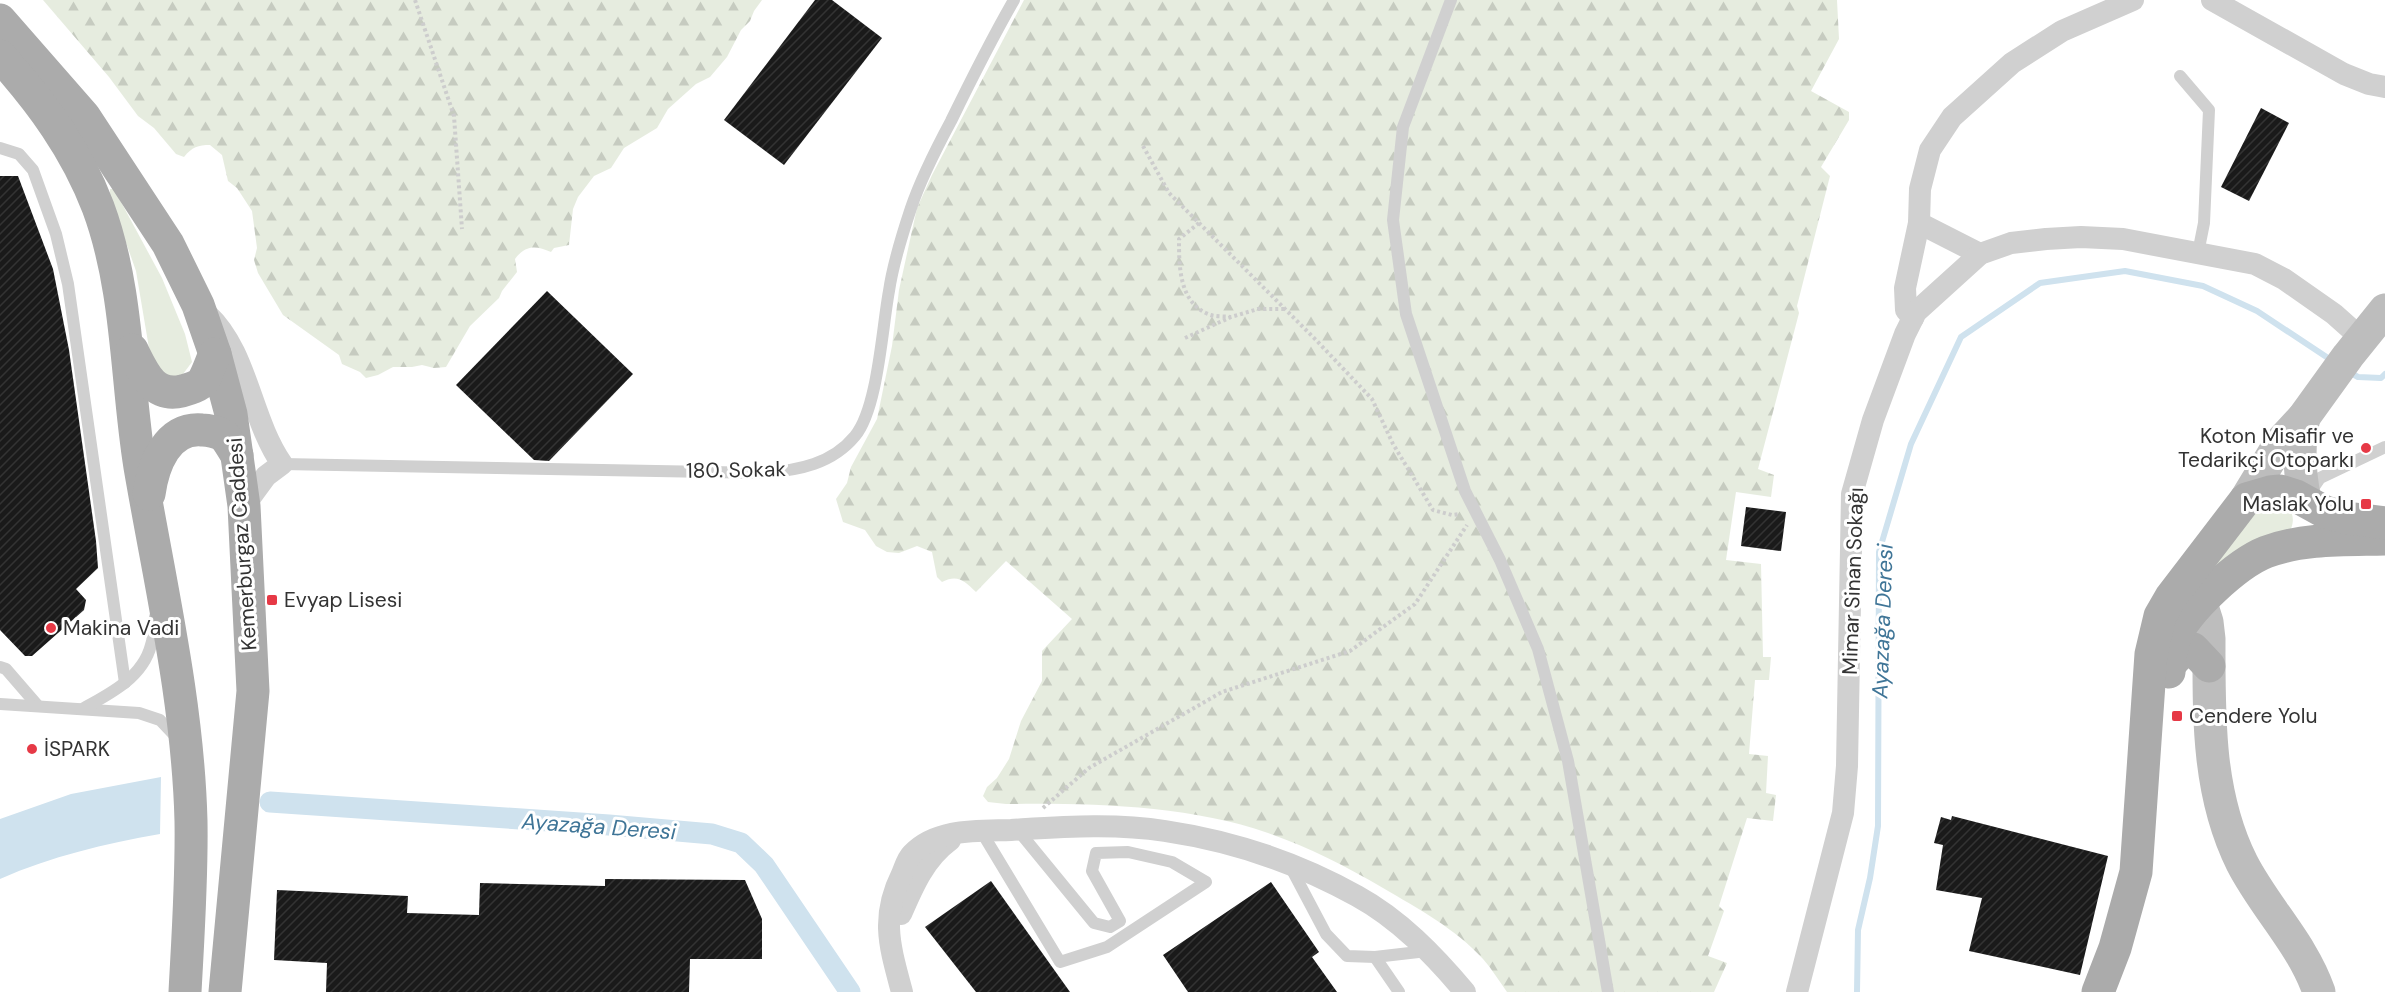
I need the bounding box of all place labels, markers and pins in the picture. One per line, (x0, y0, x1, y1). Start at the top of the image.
place label: Koton Misafir ve Tedarikçi Otoparkı (2178, 422, 2354, 474)
marker: Koton Misafir ve Tedarikçi Otoparkı (2359, 441, 2373, 455)
place label: Maslak Yolu (2243, 490, 2354, 518)
marker: Maslak Yolu (2359, 497, 2373, 511)
place label: Evyap Lisesi (284, 586, 402, 614)
marker: Evyap Lisesi (265, 593, 279, 607)
place label: Makina Vadi (63, 614, 179, 642)
marker: Makina Vadi (44, 621, 58, 635)
place label: Cendere Yolu (2189, 702, 2318, 730)
marker: Cendere Yolu (2170, 709, 2184, 723)
place label: İSPARK (44, 735, 110, 763)
marker: İSPARK (25, 742, 39, 756)

